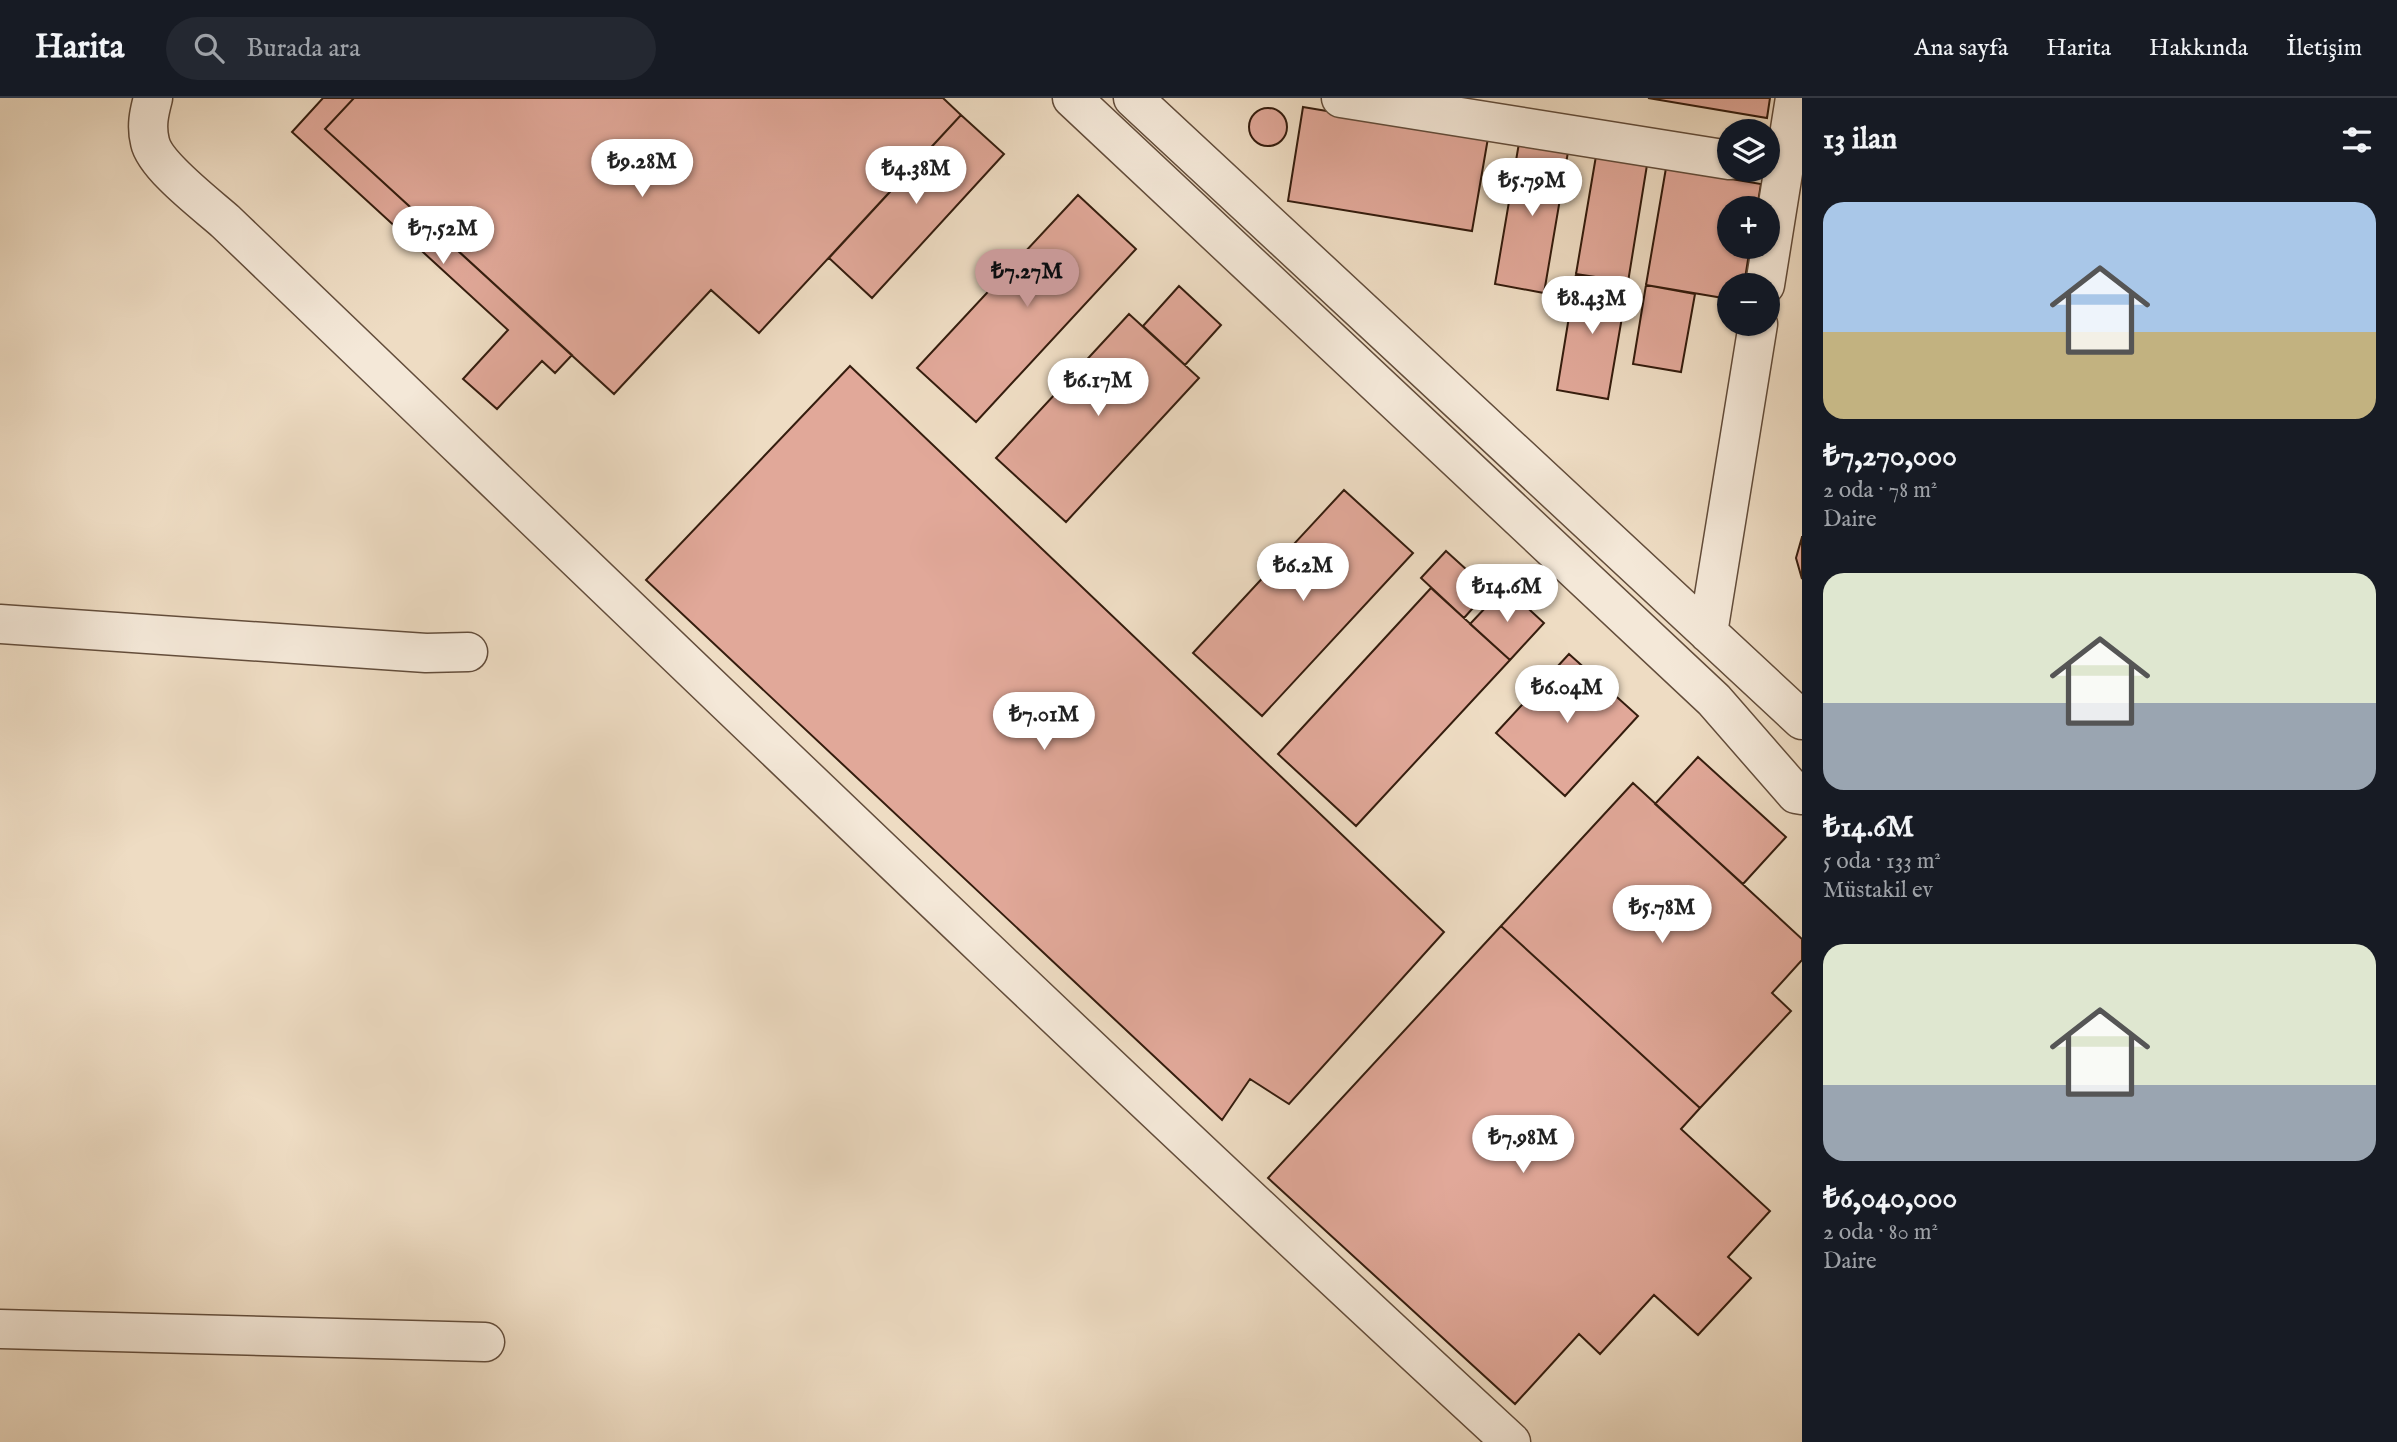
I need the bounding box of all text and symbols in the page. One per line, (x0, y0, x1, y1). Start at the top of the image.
search box (166, 17, 656, 80)
text: Harita (35, 27, 124, 69)
icon: search (190, 29, 228, 67)
text: Burada ara (246, 32, 360, 65)
text: Ana sayfa (1914, 33, 2008, 64)
text: Harita (2046, 33, 2111, 64)
text: Hakkında (2149, 33, 2248, 64)
text: İletişim (2286, 33, 2362, 64)
map controls (1717, 119, 1780, 336)
button: layers (1717, 119, 1780, 182)
text: 13 ilan (1823, 121, 1897, 159)
icon: filters (2338, 121, 2376, 159)
pin: ₺9.28M (585, 140, 699, 199)
pin: ₺4.38M (859, 146, 973, 206)
text: ₺9.28M (607, 147, 677, 176)
text: ₺4.38M (881, 154, 951, 183)
pin: ₺5.79M (1475, 158, 1589, 218)
text: ₺5.79M (1498, 166, 1566, 195)
button: + (1717, 196, 1780, 259)
pin: ₺7.52M (386, 206, 500, 266)
text: ₺7.52M (408, 214, 478, 243)
icon: home (2037, 247, 2163, 373)
pin: ₺7.27M (970, 250, 1084, 309)
text: ₺7.27M (991, 257, 1063, 286)
button: − (1717, 273, 1780, 336)
pin: ₺8.43M (1535, 276, 1649, 336)
text: ₺8.43M (1558, 284, 1626, 313)
pin: ₺6.17M (1041, 358, 1155, 418)
text: ₺6.17M (1064, 366, 1132, 395)
text: ₺7,270,000 (1823, 438, 1957, 476)
text: 2 oda · 78 m² (1823, 476, 1938, 505)
text: Daire (1823, 505, 1877, 534)
pin: ₺6.2M (1254, 544, 1352, 603)
text: ₺6.2M (1273, 551, 1333, 580)
pin: ₺14.6M (1450, 564, 1564, 624)
text: ₺14.6M (1472, 572, 1542, 601)
icon: home (2037, 618, 2163, 744)
pin: ₺6.04M (1510, 666, 1624, 725)
text: ₺6.04M (1531, 673, 1603, 702)
pin: ₺7.01M (987, 692, 1101, 752)
text: ₺7.01M (1009, 700, 1079, 729)
text: ₺14.6M (1823, 809, 1914, 847)
text: 5 oda · 133 m² (1823, 847, 1941, 876)
text: Müstakil ev (1823, 876, 1933, 905)
pin: ₺5.78M (1605, 886, 1719, 945)
text: ₺5.78M (1629, 893, 1695, 922)
icon: home (2037, 989, 2163, 1115)
pin: ₺7.98M (1466, 1116, 1580, 1175)
text: ₺7.98M (1488, 1123, 1558, 1152)
text: ₺6,040,000 (1823, 1180, 1957, 1218)
text: 2 oda · 80 m² (1823, 1218, 1938, 1247)
text: Daire (1823, 1247, 1877, 1276)

